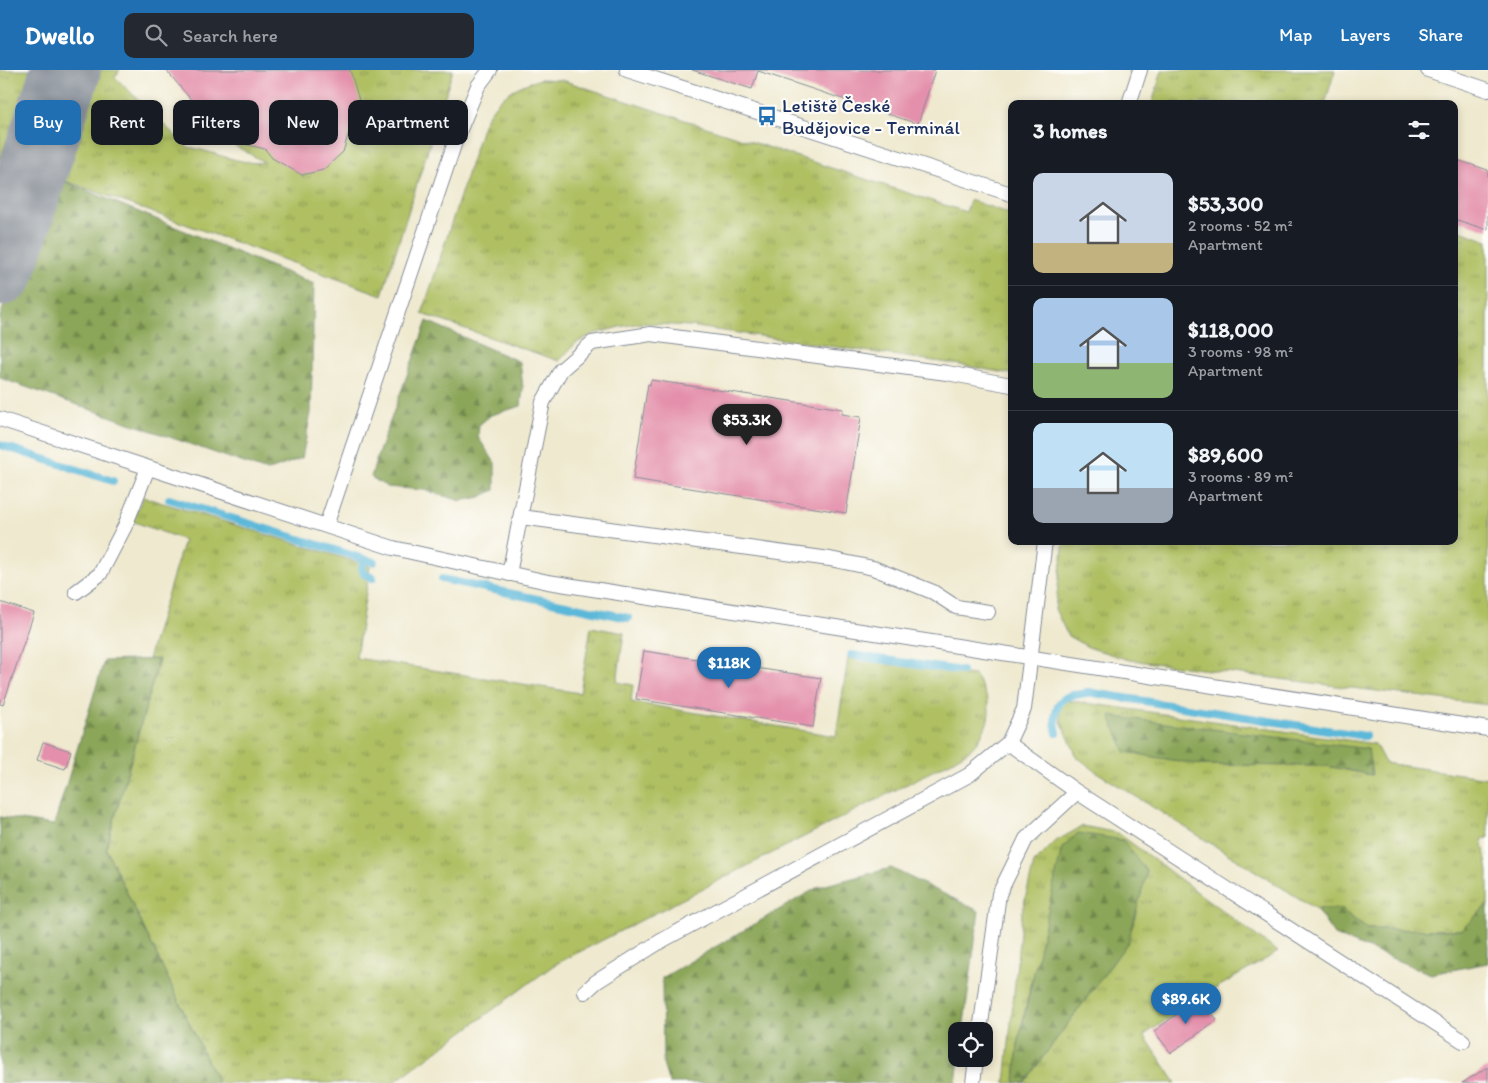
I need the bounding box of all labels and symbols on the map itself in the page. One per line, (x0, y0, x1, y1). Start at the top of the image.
place label: Letiště České Budějovice - Terminál (782, 94, 960, 139)
bus stop icon: Letiště České Budějovice - Terminál (756, 105, 778, 127)
pin: $53.3K (706, 404, 788, 446)
pin: $118K (694, 646, 764, 689)
pin: $89.6K (1145, 982, 1227, 1025)

